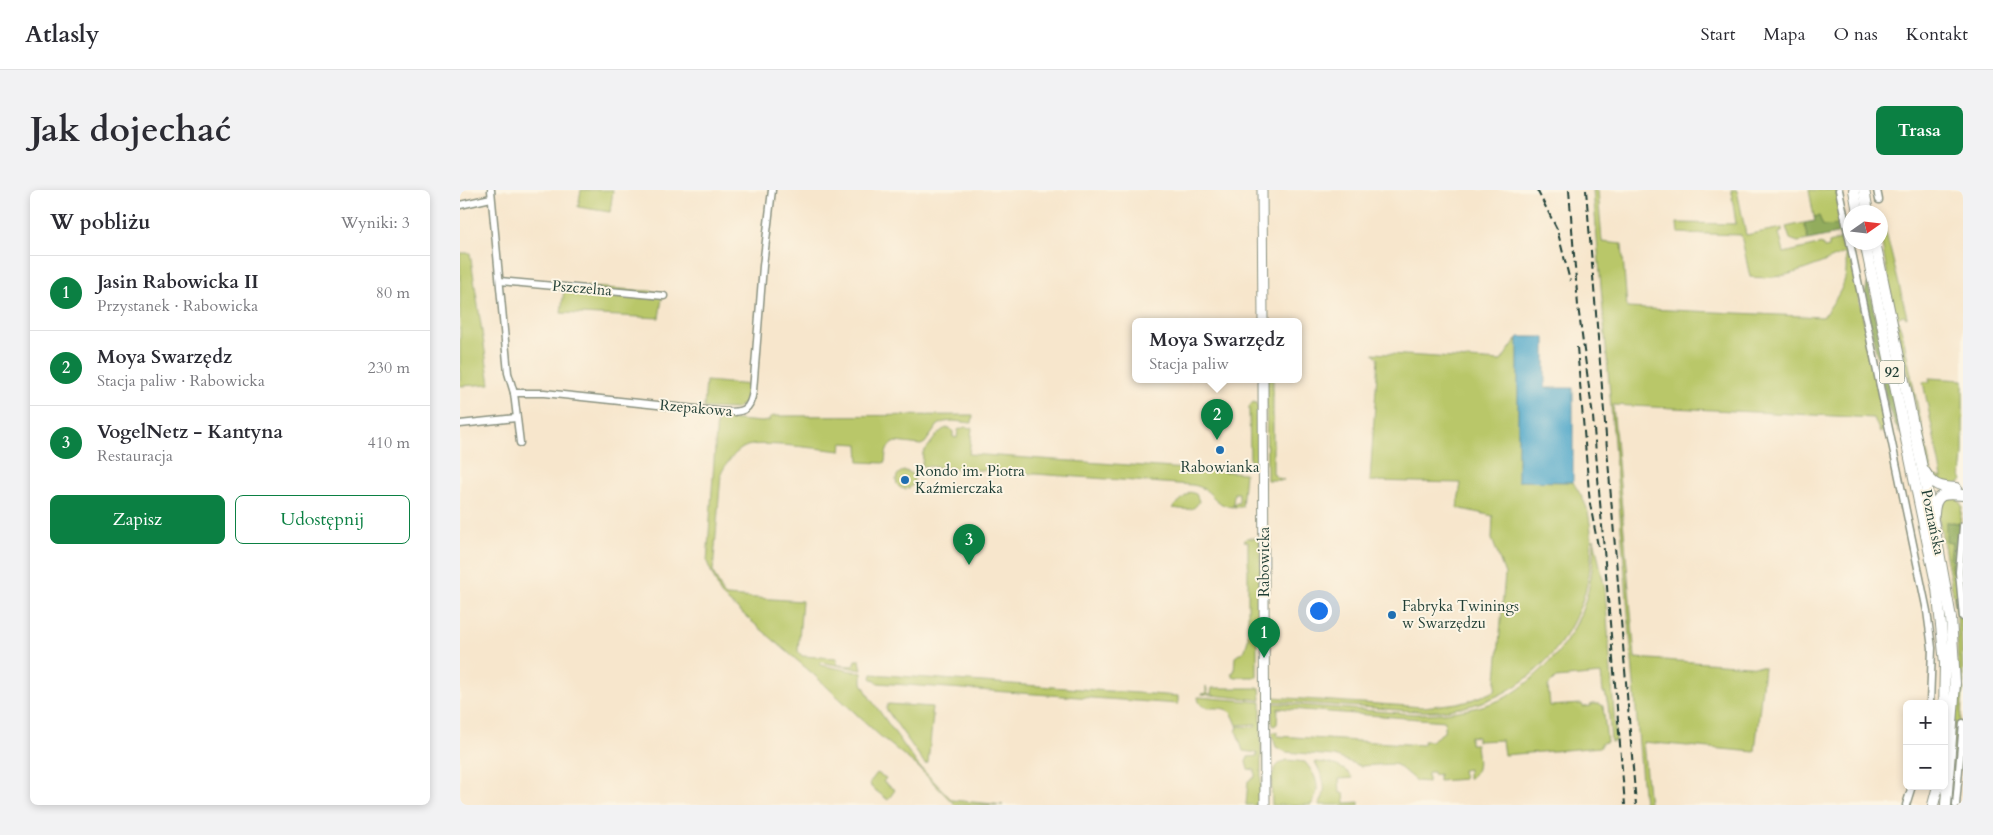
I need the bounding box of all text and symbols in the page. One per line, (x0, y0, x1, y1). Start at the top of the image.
text: Atlasly (25, 18, 99, 51)
text: Start (1701, 22, 1735, 47)
text: Mapa (1763, 22, 1805, 47)
text: O nas (1833, 22, 1878, 47)
text: Kontakt (1906, 22, 1968, 47)
text: Jak dojechać (30, 106, 231, 154)
button: Trasa (1876, 106, 1963, 155)
north arrow (1843, 205, 1888, 250)
text: W pobliżu (50, 208, 151, 237)
text: Wyniki: 3 (341, 212, 410, 234)
text: Jasin Rabowicka II (97, 269, 259, 295)
street label: Pszczelna (551, 275, 613, 301)
text: 1 (62, 282, 70, 304)
text: 80 m (376, 282, 410, 304)
text: Przystanek · Rabowicka (97, 295, 258, 317)
popup (1132, 318, 1302, 383)
text: Moya Swarzędz (1149, 327, 1285, 353)
text: Moya Swarzędz (97, 344, 232, 370)
text: Stacja paliw (1149, 353, 1229, 375)
text: 2 (62, 357, 70, 379)
text: 230 m (368, 357, 410, 379)
road number: 92 (1880, 360, 1904, 383)
text: Stacja paliw · Rabowicka (97, 370, 265, 392)
street label: Rzepakowa (659, 395, 734, 421)
pin: 2 (1201, 399, 1233, 440)
text: VogelNetz - Kantyna (97, 419, 283, 445)
text: 3 (62, 432, 70, 454)
text: 410 m (368, 432, 410, 454)
marker: Rabowianka (1214, 444, 1226, 456)
text: Restauracja (97, 445, 173, 467)
place label: Rabowianka (1181, 457, 1260, 477)
place label: Rondo im. Piotra Kaźmierczaka (915, 461, 1025, 498)
marker: Rondo im. Piotra Kaźmierczaka (899, 474, 911, 486)
street label: Poznańska (1916, 487, 1950, 557)
button: Zapisz (50, 495, 225, 544)
button: Udostępnij (235, 495, 410, 544)
pin: 3 (953, 524, 985, 565)
street label: Rabowicka (1254, 526, 1274, 597)
place label: Fabryka Twinings w Swarzędzu (1402, 596, 1519, 633)
your location (1306, 598, 1332, 624)
marker: Fabryka Twinings w Swarzędzu (1386, 609, 1398, 621)
pin: 1 (1248, 617, 1280, 658)
map controls (1903, 700, 1948, 790)
button: + (1903, 700, 1948, 745)
button: − (1903, 745, 1948, 790)

